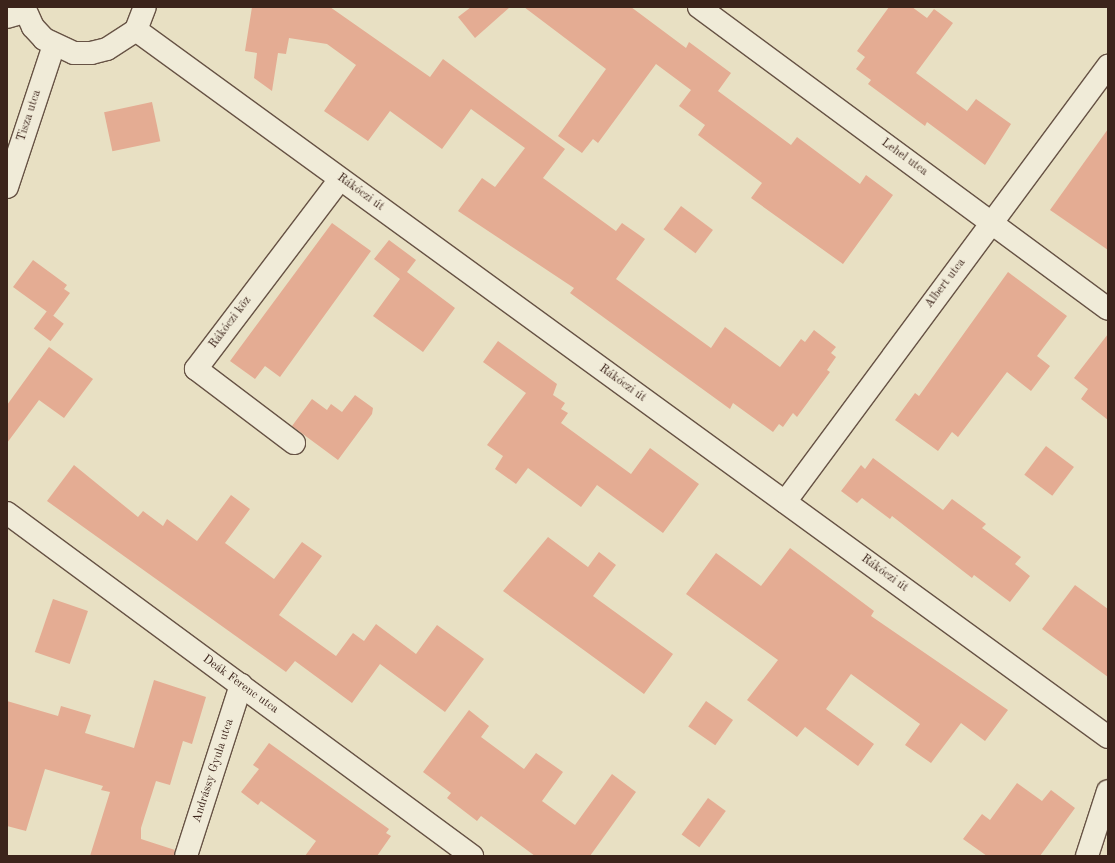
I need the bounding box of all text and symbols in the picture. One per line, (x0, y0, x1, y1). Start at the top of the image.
street label: Tisza utca (15, 88, 45, 144)
street label: Lehel utca (878, 136, 930, 180)
street label: Rákóczi út (334, 171, 386, 215)
street label: Albert utca (923, 256, 969, 312)
street label: Rákóczi köz (207, 294, 255, 352)
street label: Rákóczi út (596, 362, 648, 406)
street label: Rákóczi út (858, 552, 910, 596)
street label: Deák Ferenc utca (199, 653, 281, 717)
street label: Andrássy Gyula utca (190, 717, 238, 825)

